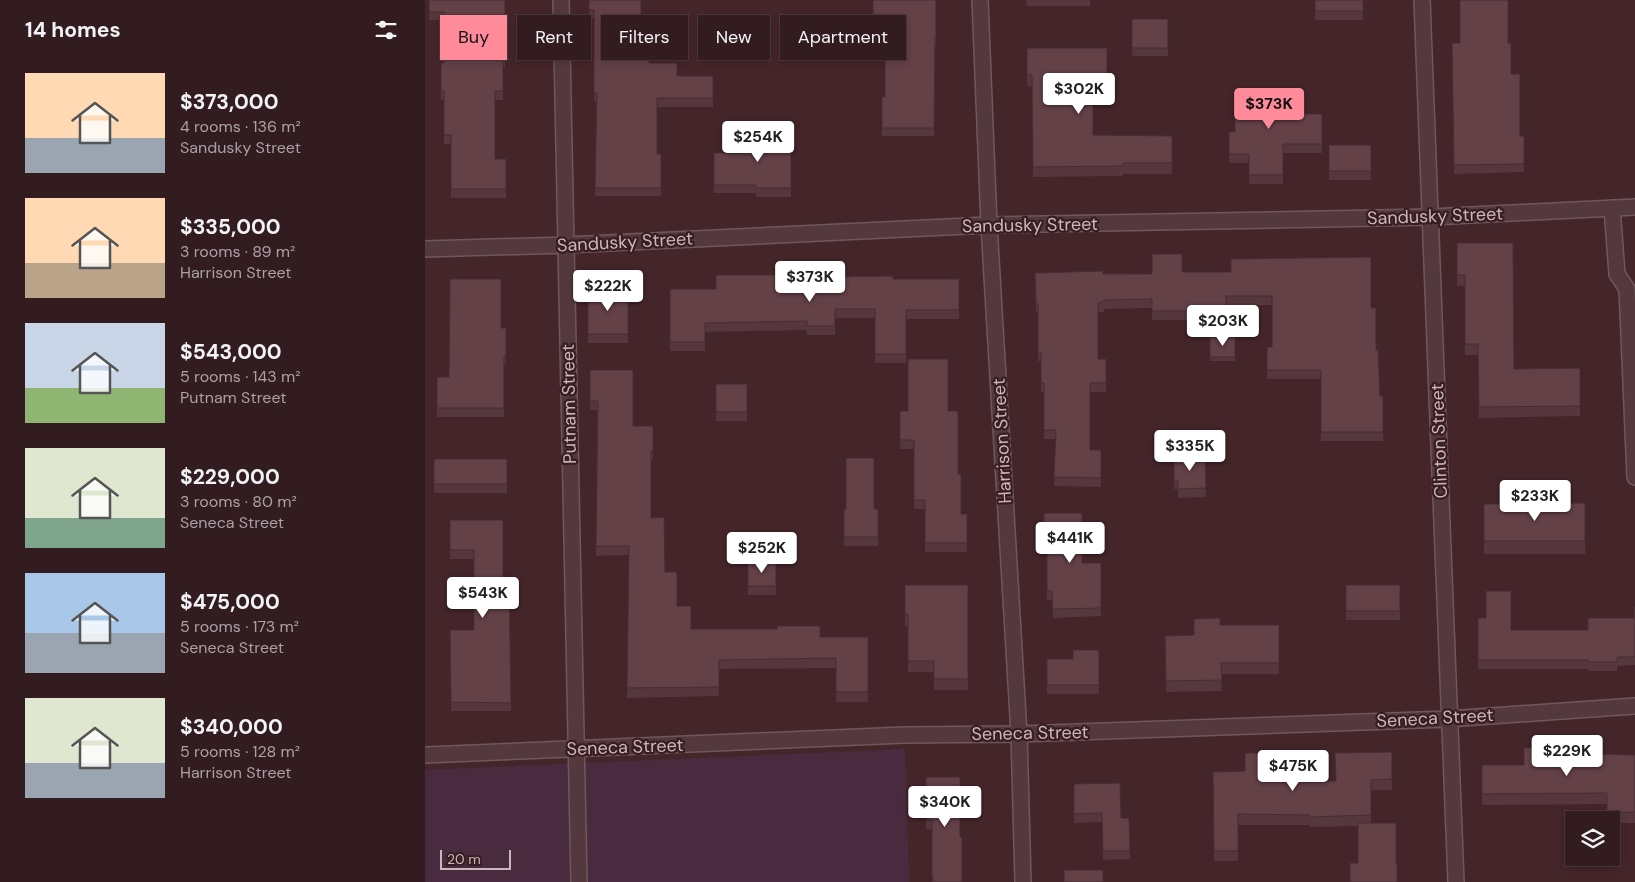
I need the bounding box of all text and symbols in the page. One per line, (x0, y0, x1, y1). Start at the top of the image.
chip: Buy (440, 15, 507, 60)
chip: Rent (517, 15, 591, 60)
chip: Filters (601, 15, 688, 60)
chip: New (698, 15, 770, 60)
chip: Apartment (780, 15, 906, 60)
text: 14 homes (25, 16, 121, 44)
icon: filters (372, 16, 400, 44)
pin: $302K (1044, 72, 1114, 115)
text: $302K (1054, 78, 1104, 99)
text: $373,000 (180, 88, 278, 116)
pin: $373K (1234, 88, 1304, 130)
icon: home (65, 93, 125, 153)
text: $373K (1245, 93, 1293, 114)
text: 4 rooms · 136 m² (180, 116, 301, 137)
pin: $254K (723, 120, 793, 163)
text: $254K (733, 126, 783, 147)
text: Sandusky Street (180, 137, 301, 158)
street label: Sandusky Street (1367, 202, 1503, 230)
street label: Sandusky Street (962, 212, 1098, 238)
text: $335,000 (180, 213, 281, 241)
icon: home (65, 218, 125, 278)
street label: Sandusky Street (556, 226, 694, 258)
text: 3 rooms · 89 m² (180, 241, 295, 262)
pin: $373K (775, 260, 845, 303)
text: Harrison Street (180, 262, 292, 283)
text: $373K (786, 266, 834, 287)
pin: $222K (573, 270, 643, 312)
text: $222K (584, 275, 632, 296)
pin: $203K (1188, 304, 1258, 347)
text: $203K (1198, 310, 1248, 331)
text: $543,000 (180, 338, 282, 366)
icon: home (65, 343, 125, 403)
street label: Putnam Street (556, 344, 582, 464)
text: 5 rooms · 143 m² (180, 366, 301, 387)
street label: Harrison Street (987, 378, 1017, 504)
street label: Clinton Street (1425, 383, 1453, 499)
text: Putnam Street (180, 387, 286, 408)
pin: $335K (1155, 430, 1225, 472)
text: $335K (1165, 435, 1215, 456)
text: $229,000 (180, 463, 280, 491)
icon: home (65, 468, 125, 528)
pin: $233K (1500, 480, 1570, 522)
text: $233K (1511, 485, 1559, 506)
text: 3 rooms · 80 m² (180, 491, 297, 512)
text: Seneca Street (180, 512, 284, 533)
pin: $441K (1035, 522, 1105, 564)
text: $441K (1047, 527, 1093, 548)
pin: $252K (727, 532, 797, 574)
text: $252K (738, 537, 786, 558)
pin: $543K (448, 576, 518, 619)
text: $543K (458, 582, 508, 603)
text: $475,000 (180, 588, 280, 616)
icon: home (65, 593, 125, 653)
text: 5 rooms · 173 m² (180, 616, 299, 637)
text: Seneca Street (180, 637, 284, 658)
street label: Seneca Street (1376, 703, 1494, 733)
text: $340,000 (180, 713, 283, 741)
icon: home (65, 718, 125, 778)
street label: Seneca Street (971, 720, 1089, 746)
street label: Seneca Street (566, 733, 684, 761)
pin: $229K (1532, 734, 1602, 777)
text: $229K (1543, 740, 1591, 761)
text: 5 rooms · 128 m² (180, 741, 300, 762)
pin: $475K (1258, 750, 1328, 792)
text: $475K (1269, 755, 1317, 776)
text: Harrison Street (180, 762, 292, 783)
pin: $340K (910, 786, 980, 828)
text: $340K (919, 791, 971, 812)
map controls (1565, 811, 1620, 866)
button: layers (1565, 811, 1620, 866)
scale bar (440, 847, 511, 870)
text: 20 m (447, 850, 481, 868)

